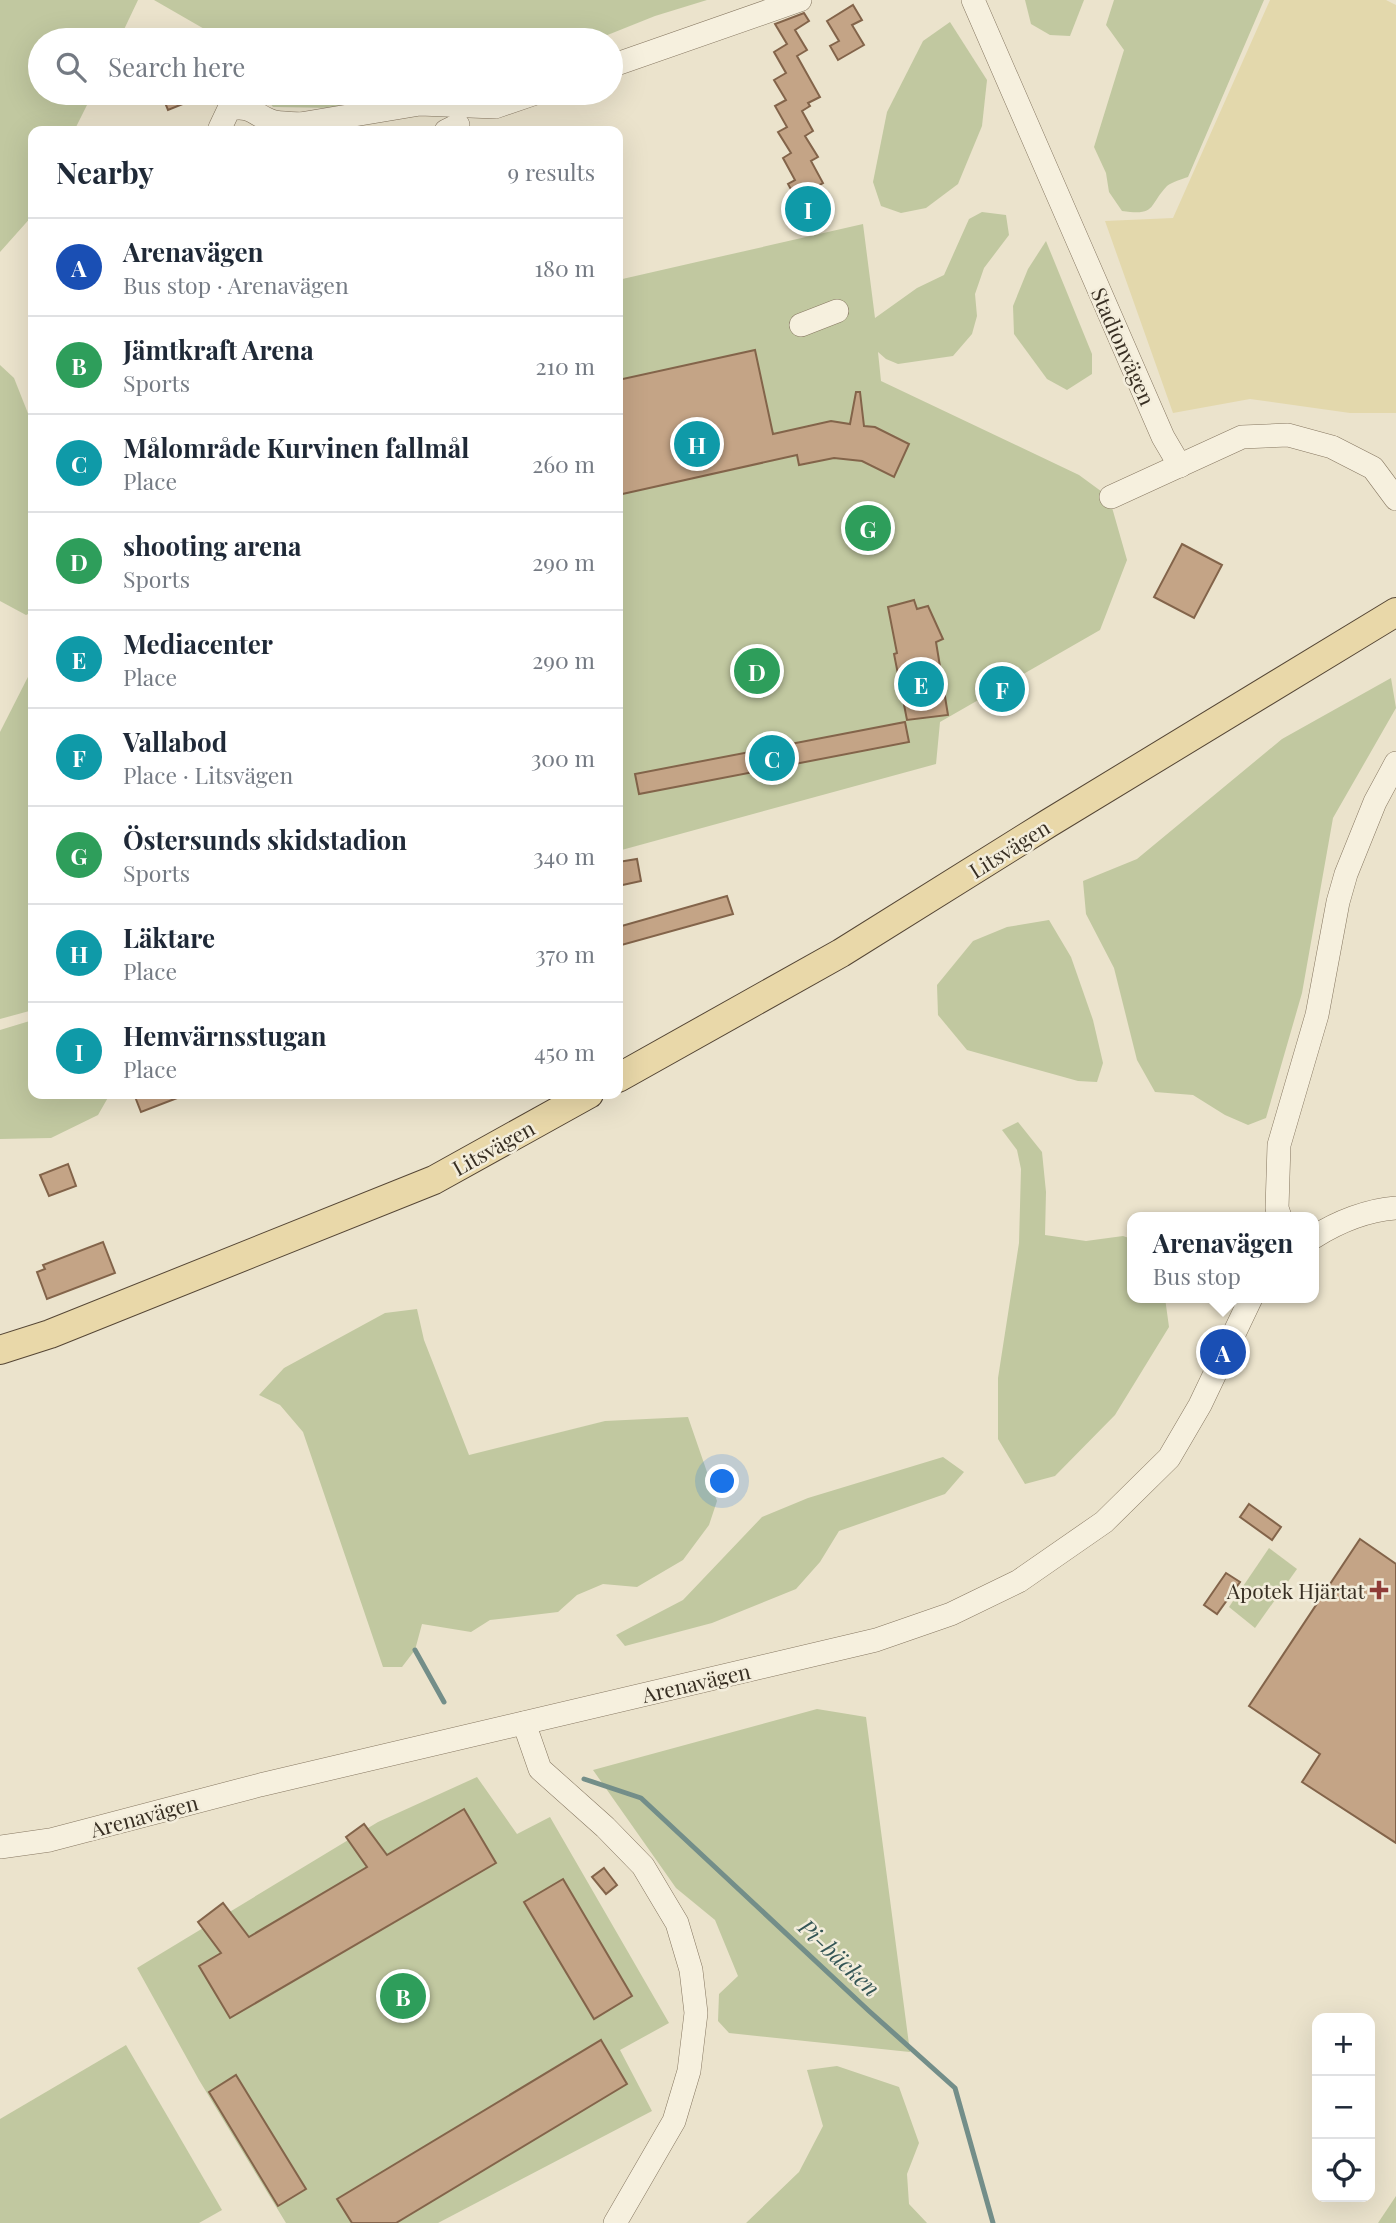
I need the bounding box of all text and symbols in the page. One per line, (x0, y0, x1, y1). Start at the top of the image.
search box (28, 28, 623, 105)
icon: search (52, 48, 90, 86)
text: Search here (108, 49, 245, 84)
text: Nearby (56, 152, 154, 192)
text: 9 results (508, 156, 595, 187)
pin: I (785, 183, 831, 235)
text: Arenavägen (123, 234, 264, 269)
text: A (71, 252, 87, 283)
text: 180 m (535, 252, 595, 283)
text: Bus stop · Arenavägen (123, 269, 349, 300)
street label: Stadionvägen (1086, 283, 1163, 410)
text: Jämtkraft Arena (123, 332, 314, 367)
text: B (71, 350, 87, 381)
text: 210 m (536, 350, 595, 381)
text: Sports (123, 367, 190, 398)
pin: H (674, 418, 720, 470)
text: Målområde Kurvinen fallmål (123, 430, 469, 465)
text: C (71, 448, 87, 479)
text: 260 m (532, 448, 595, 479)
text: Place (123, 465, 177, 496)
pin: G (845, 502, 891, 554)
text: shooting arena (123, 528, 301, 563)
text: D (70, 546, 88, 577)
text: 290 m (532, 546, 595, 577)
text: Sports (123, 563, 190, 594)
text: Mediacenter (123, 626, 273, 661)
text: E (72, 644, 86, 675)
text: 290 m (532, 644, 595, 675)
pin: D (734, 645, 780, 697)
pin: E (898, 658, 944, 710)
text: Place (123, 661, 177, 692)
pin: F (979, 663, 1025, 715)
text: Vallabod (123, 724, 227, 759)
pin: C (749, 732, 795, 784)
text: F (72, 742, 86, 773)
text: 300 m (531, 742, 595, 773)
text: Place · Litsvägen (123, 759, 293, 790)
street label: Litsvägen (963, 812, 1055, 884)
text: Östersunds skidstadion (123, 822, 407, 857)
text: G (71, 840, 87, 871)
text: 340 m (533, 840, 595, 871)
text: Sports (123, 857, 190, 888)
text: Läktare (123, 920, 215, 955)
text: H (70, 938, 88, 969)
text: 370 m (535, 938, 595, 969)
text: Place (123, 955, 177, 986)
text: Hemvärnsstugan (123, 1018, 326, 1053)
text: I (75, 1036, 83, 1067)
text: 450 m (534, 1036, 595, 1067)
text: Place (123, 1053, 177, 1084)
street label: Litsvägen (447, 1113, 540, 1181)
popup (1127, 1212, 1319, 1303)
text: Arenavägen (1153, 1225, 1293, 1260)
text: Bus stop (1153, 1260, 1241, 1291)
pin: A (1200, 1326, 1246, 1378)
your location (705, 1464, 739, 1498)
place label: Apotek Hjärtat (1226, 1576, 1366, 1604)
marker: Apotek Hjärtat (1371, 1582, 1387, 1598)
street label: Arenavägen (638, 1656, 753, 1708)
street label: Arenavägen (86, 1787, 201, 1843)
water label: Pi-bäcken (792, 1911, 887, 2003)
pin: B (380, 1970, 426, 2022)
map controls (1312, 2013, 1375, 2202)
button: + (1312, 2013, 1375, 2076)
button: − (1312, 2076, 1375, 2139)
button: locate (1312, 2139, 1375, 2202)

